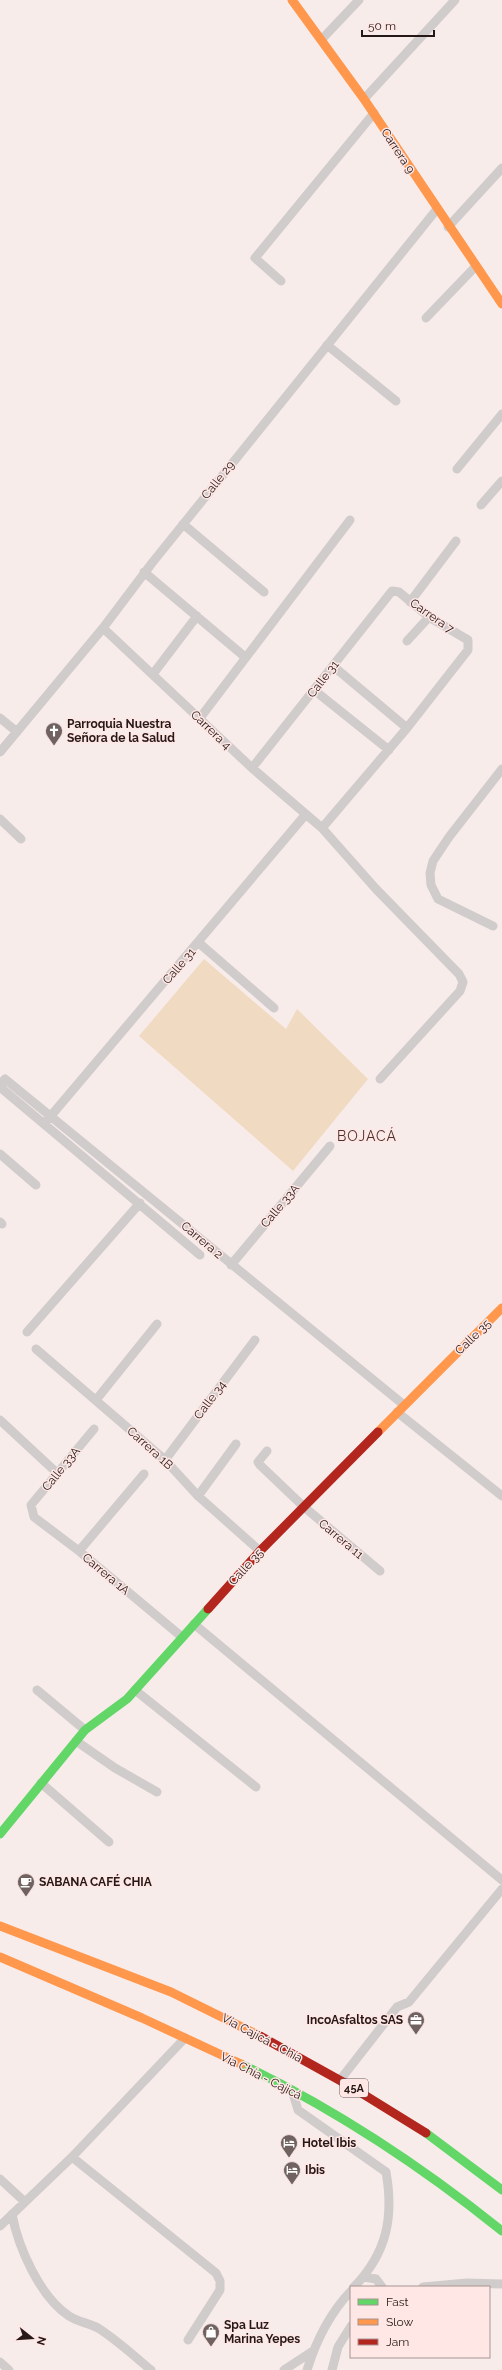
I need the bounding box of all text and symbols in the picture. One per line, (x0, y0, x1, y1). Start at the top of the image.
scale bar (362, 12, 434, 38)
text: 50 m (368, 19, 396, 33)
street label: Carrera 9 (378, 126, 418, 176)
street label: Calle 29 (198, 458, 238, 502)
street label: Carrera 7 (407, 596, 457, 636)
street label: Calle 31 (304, 658, 342, 700)
street label: Carrera 4 (188, 707, 234, 753)
place label: Parroquia Nuestra Señora de la Salud (67, 717, 175, 745)
church icon: Parroquia Nuestra Señora de la Salud (44, 721, 64, 746)
street label: Calle 31 (160, 945, 198, 987)
district label: BOJACÁ (337, 1127, 397, 1144)
street label: Calle 33A (258, 1181, 302, 1231)
street label: Carrera 2 (178, 1219, 226, 1261)
street label: Calle 35 (452, 1316, 494, 1357)
street label: Calle 34 (191, 1378, 229, 1422)
street label: Carrera 1B (124, 1424, 176, 1472)
street label: Calle 33A (39, 1444, 83, 1494)
street label: Carrera 11 (316, 1516, 366, 1562)
street label: Calle 35 (226, 1546, 267, 1588)
street label: Carrera 1A (80, 1550, 132, 1598)
cafe icon: SABANA CAFÉ CHIA (16, 1872, 36, 1897)
place label: SABANA CAFÉ CHIA (39, 1874, 153, 1889)
office icon: IncoAsfaltos SAS (406, 2010, 426, 2035)
street label: Vía Cajicá - Chía (219, 2011, 305, 2065)
place label: IncoAsfaltos SAS (307, 2013, 403, 2027)
street label: Vía Chía - Cajicá (218, 2050, 304, 2102)
road number: 45A (340, 2079, 368, 2097)
hotel icon: Hotel Ibis (279, 2133, 299, 2158)
place label: Hotel Ibis (302, 2136, 356, 2150)
hotel icon: Ibis (282, 2160, 302, 2185)
place label: Ibis (305, 2163, 325, 2177)
legend (350, 2286, 490, 2358)
text: Fast (386, 2295, 409, 2309)
text: Slow (386, 2315, 413, 2329)
north arrow (12, 2318, 52, 2358)
place label: Spa Luz Marina Yepes (224, 2318, 300, 2346)
shop icon: Spa Luz Marina Yepes (201, 2322, 221, 2347)
text: N (34, 2335, 49, 2347)
text: Jam (386, 2335, 409, 2349)

